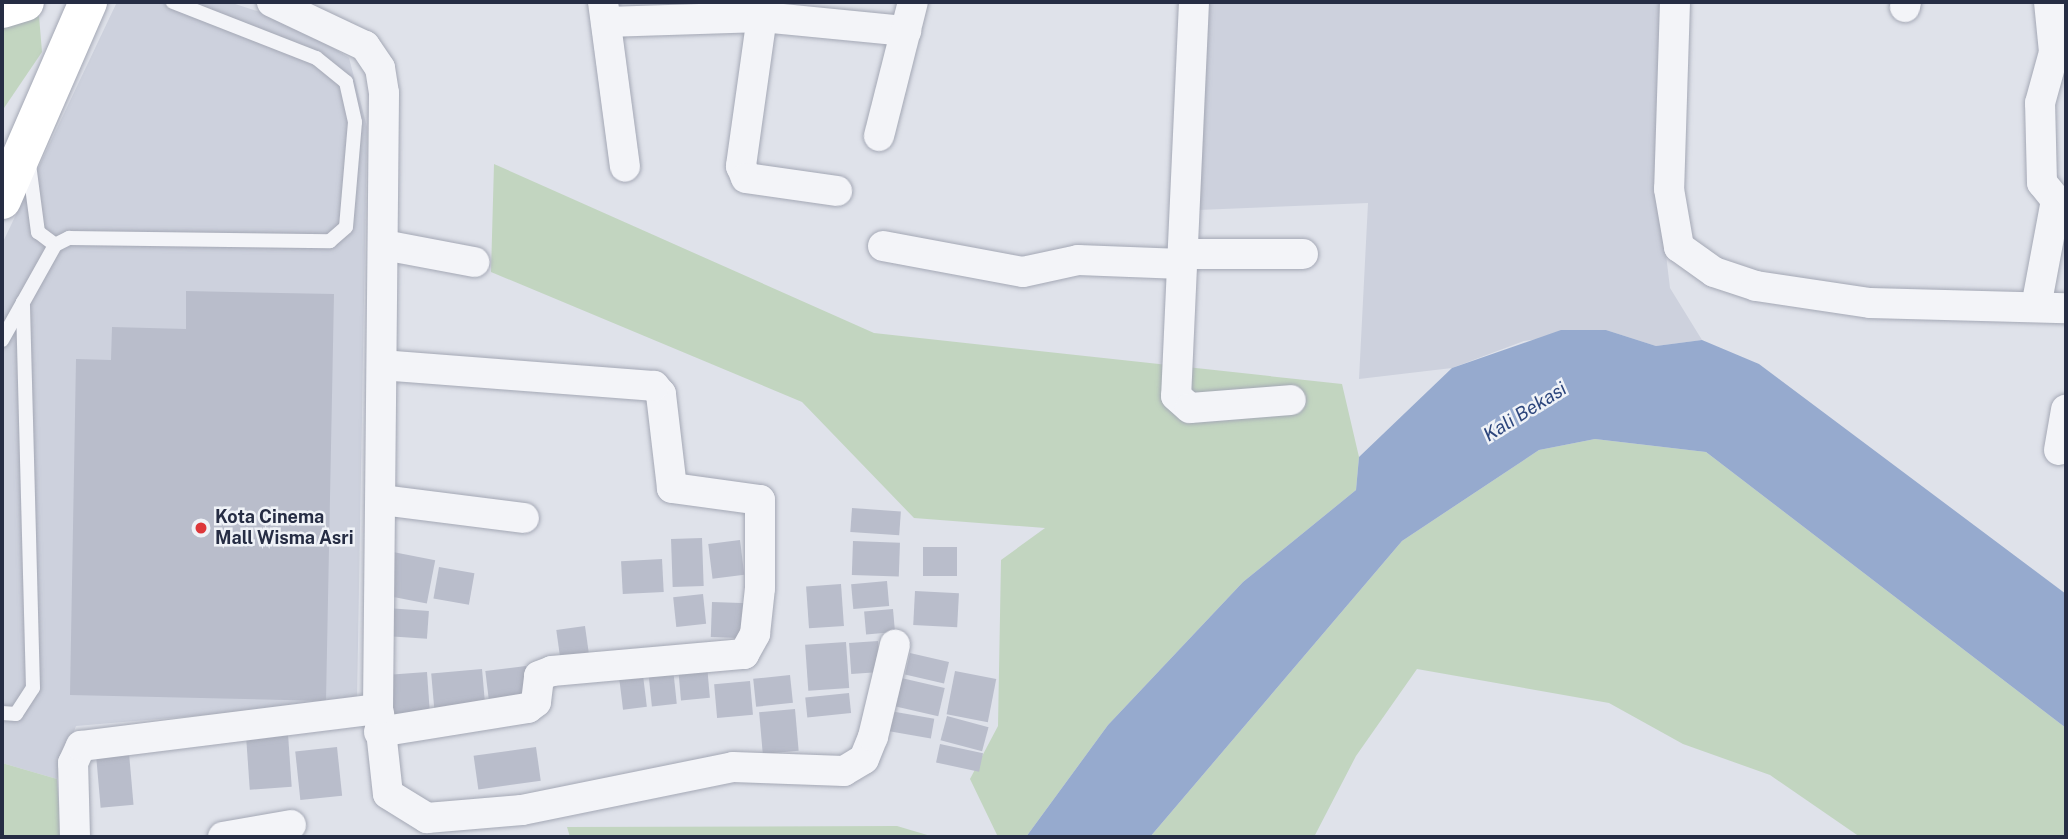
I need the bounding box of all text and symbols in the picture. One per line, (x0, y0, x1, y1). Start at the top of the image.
water label: Kali Bekasi (1479, 377, 1571, 447)
place label: Kota Cinema Mall Wisma Asri (215, 507, 354, 550)
marker: Kota Cinema Mall Wisma Asri (193, 520, 209, 536)

